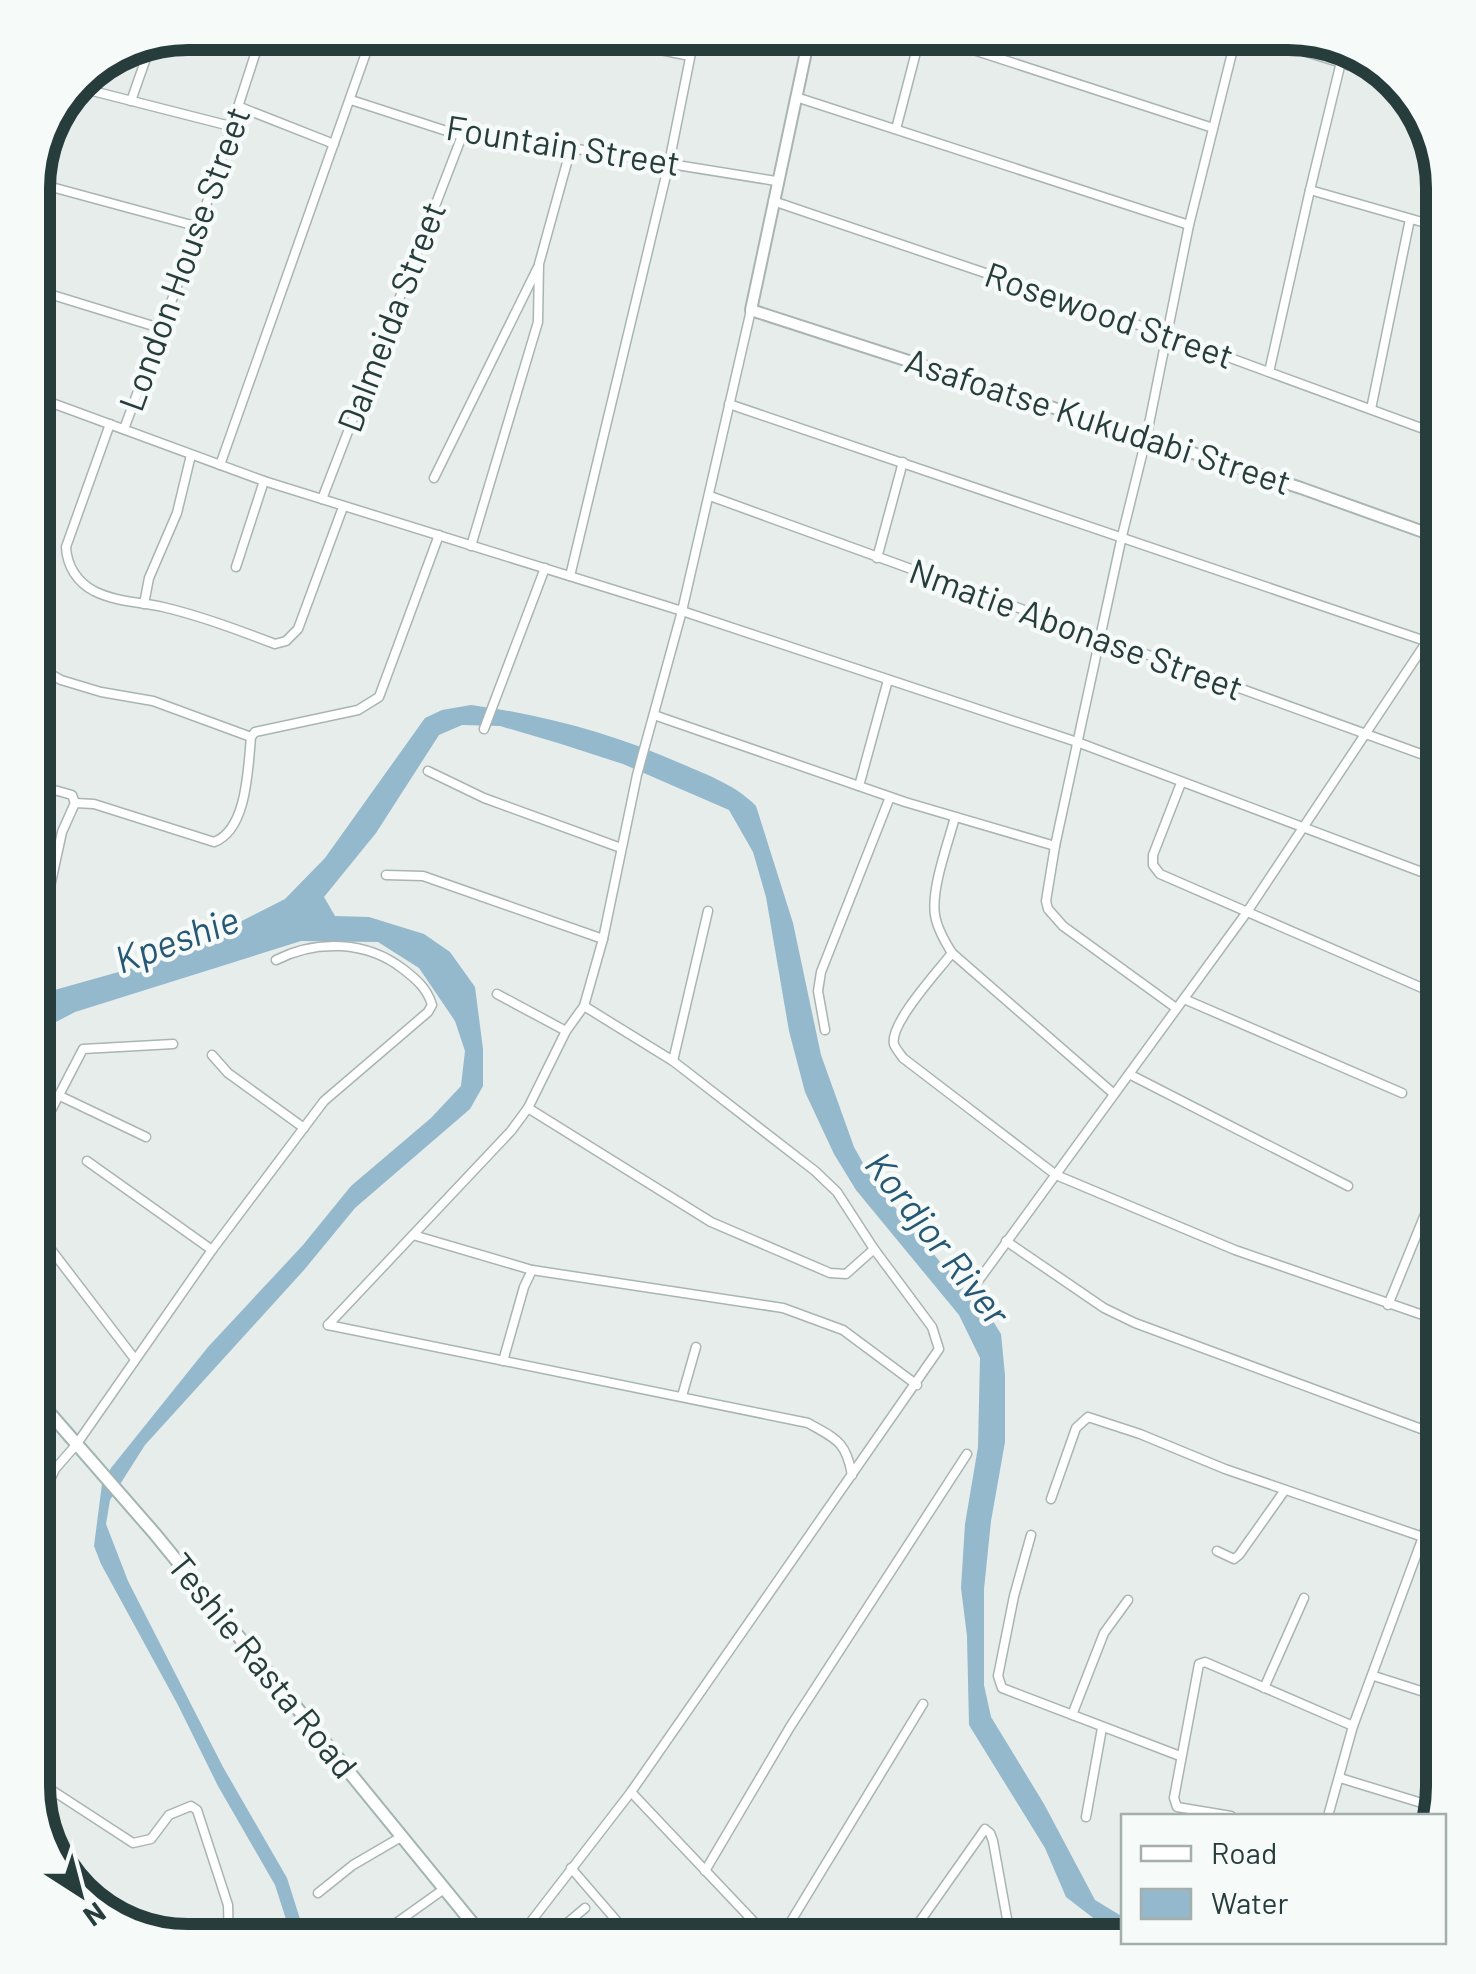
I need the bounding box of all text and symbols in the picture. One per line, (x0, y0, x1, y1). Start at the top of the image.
street label: London House Street (109, 101, 258, 416)
street label: Fountain Street (443, 105, 683, 183)
street label: Dalmeida Street (327, 195, 453, 437)
street label: Rosewood Street (980, 252, 1239, 376)
street label: Asafoatse Kukudabi Street (901, 338, 1297, 502)
street label: Nmatie Abonase Street (904, 548, 1249, 708)
water label: Kpeshie (108, 895, 245, 982)
water label: Kordjor River (857, 1142, 1021, 1335)
street label: Teshie Rasta Road (160, 1544, 367, 1786)
legend (1121, 1814, 1446, 1944)
text: Road (1211, 1834, 1277, 1870)
north arrow (30, 1844, 130, 1944)
text: Water (1211, 1884, 1289, 1920)
text: N (78, 1896, 113, 1934)

